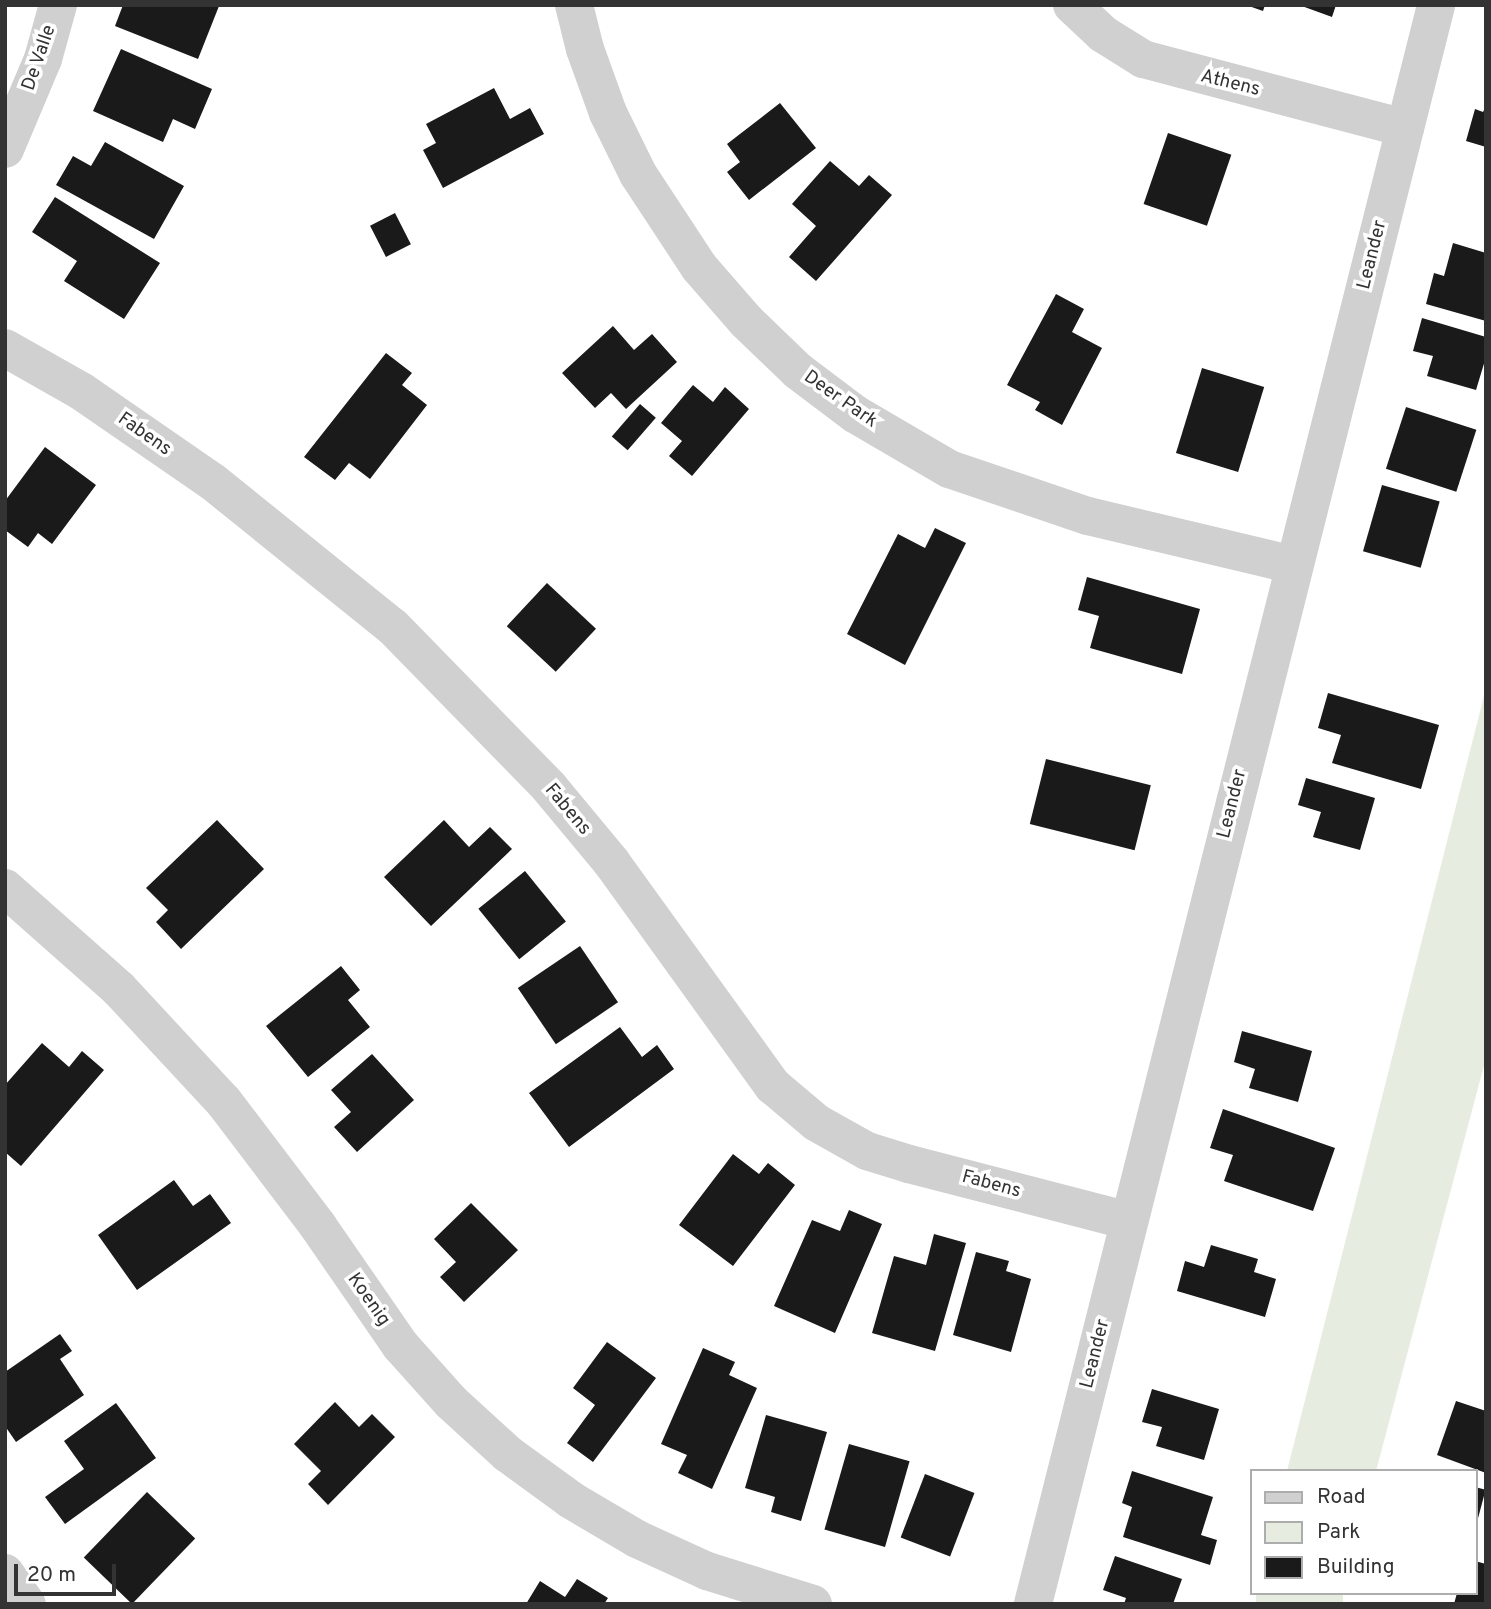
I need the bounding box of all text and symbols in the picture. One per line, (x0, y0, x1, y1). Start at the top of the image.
street label: De Valle (18, 22, 62, 94)
street label: Athens (1198, 66, 1262, 102)
street label: Leander (1353, 218, 1393, 292)
street label: Deer Park (799, 366, 881, 434)
street label: Fabens (113, 408, 175, 462)
street label: Leander (1213, 767, 1253, 841)
street label: Fabens (539, 780, 595, 840)
street label: Fabens (959, 1166, 1023, 1204)
street label: Koenig (342, 1269, 394, 1331)
street label: Leander (1076, 1317, 1116, 1391)
legend (1250, 1469, 1477, 1595)
text: Road (1317, 1484, 1366, 1511)
text: Park (1317, 1519, 1360, 1546)
scale bar (18, 1550, 119, 1594)
text: Building (1317, 1554, 1395, 1581)
text: 20 m (27, 1562, 76, 1589)

